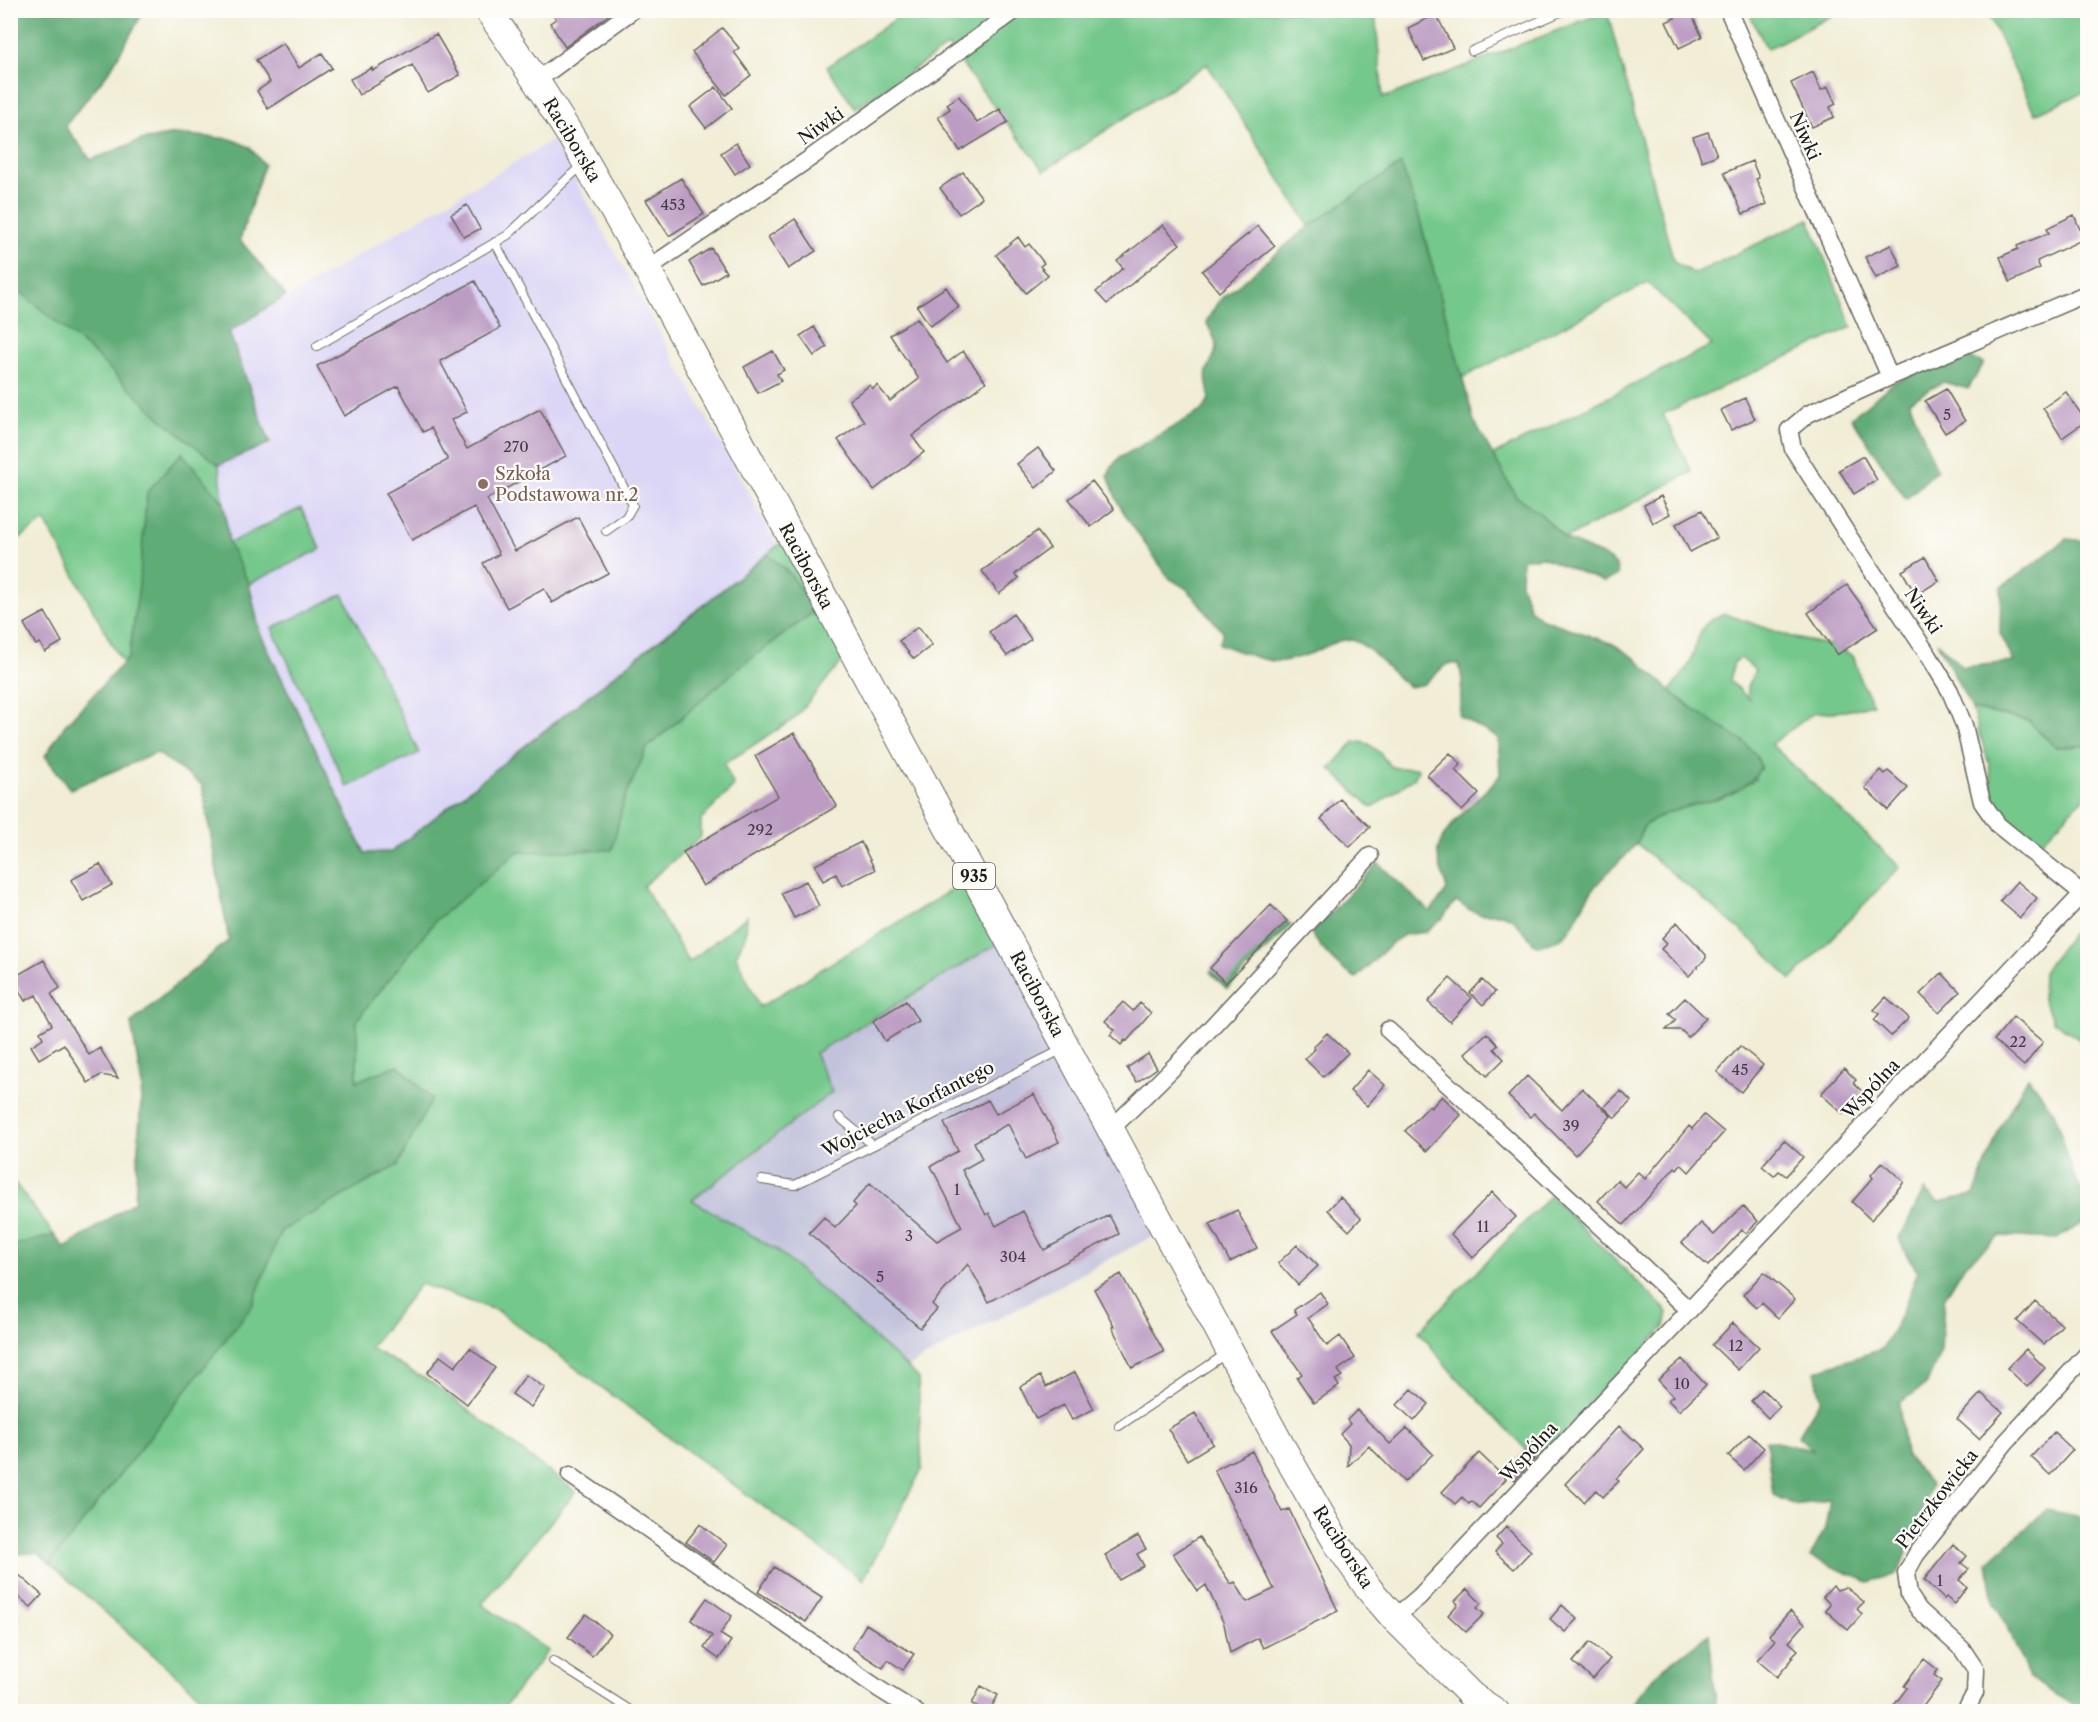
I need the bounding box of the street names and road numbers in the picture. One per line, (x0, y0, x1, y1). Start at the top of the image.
street label: Raciborska (538, 94, 606, 187)
street label: Niwki (794, 102, 849, 150)
street label: Niwki (1785, 108, 1826, 164)
street label: Raciborska (774, 519, 838, 613)
street label: Niwki (1900, 584, 1947, 639)
road number: 935 (953, 863, 995, 889)
street label: Raciborska (1005, 947, 1069, 1041)
street label: Wspólna (1837, 1054, 1905, 1124)
street label: Wojciecha Korfantego (817, 1056, 998, 1162)
street label: Wspólna (1495, 1417, 1563, 1487)
street label: Pietrzkowicka (1891, 1444, 1983, 1553)
street label: Raciborska (1308, 1501, 1378, 1593)

